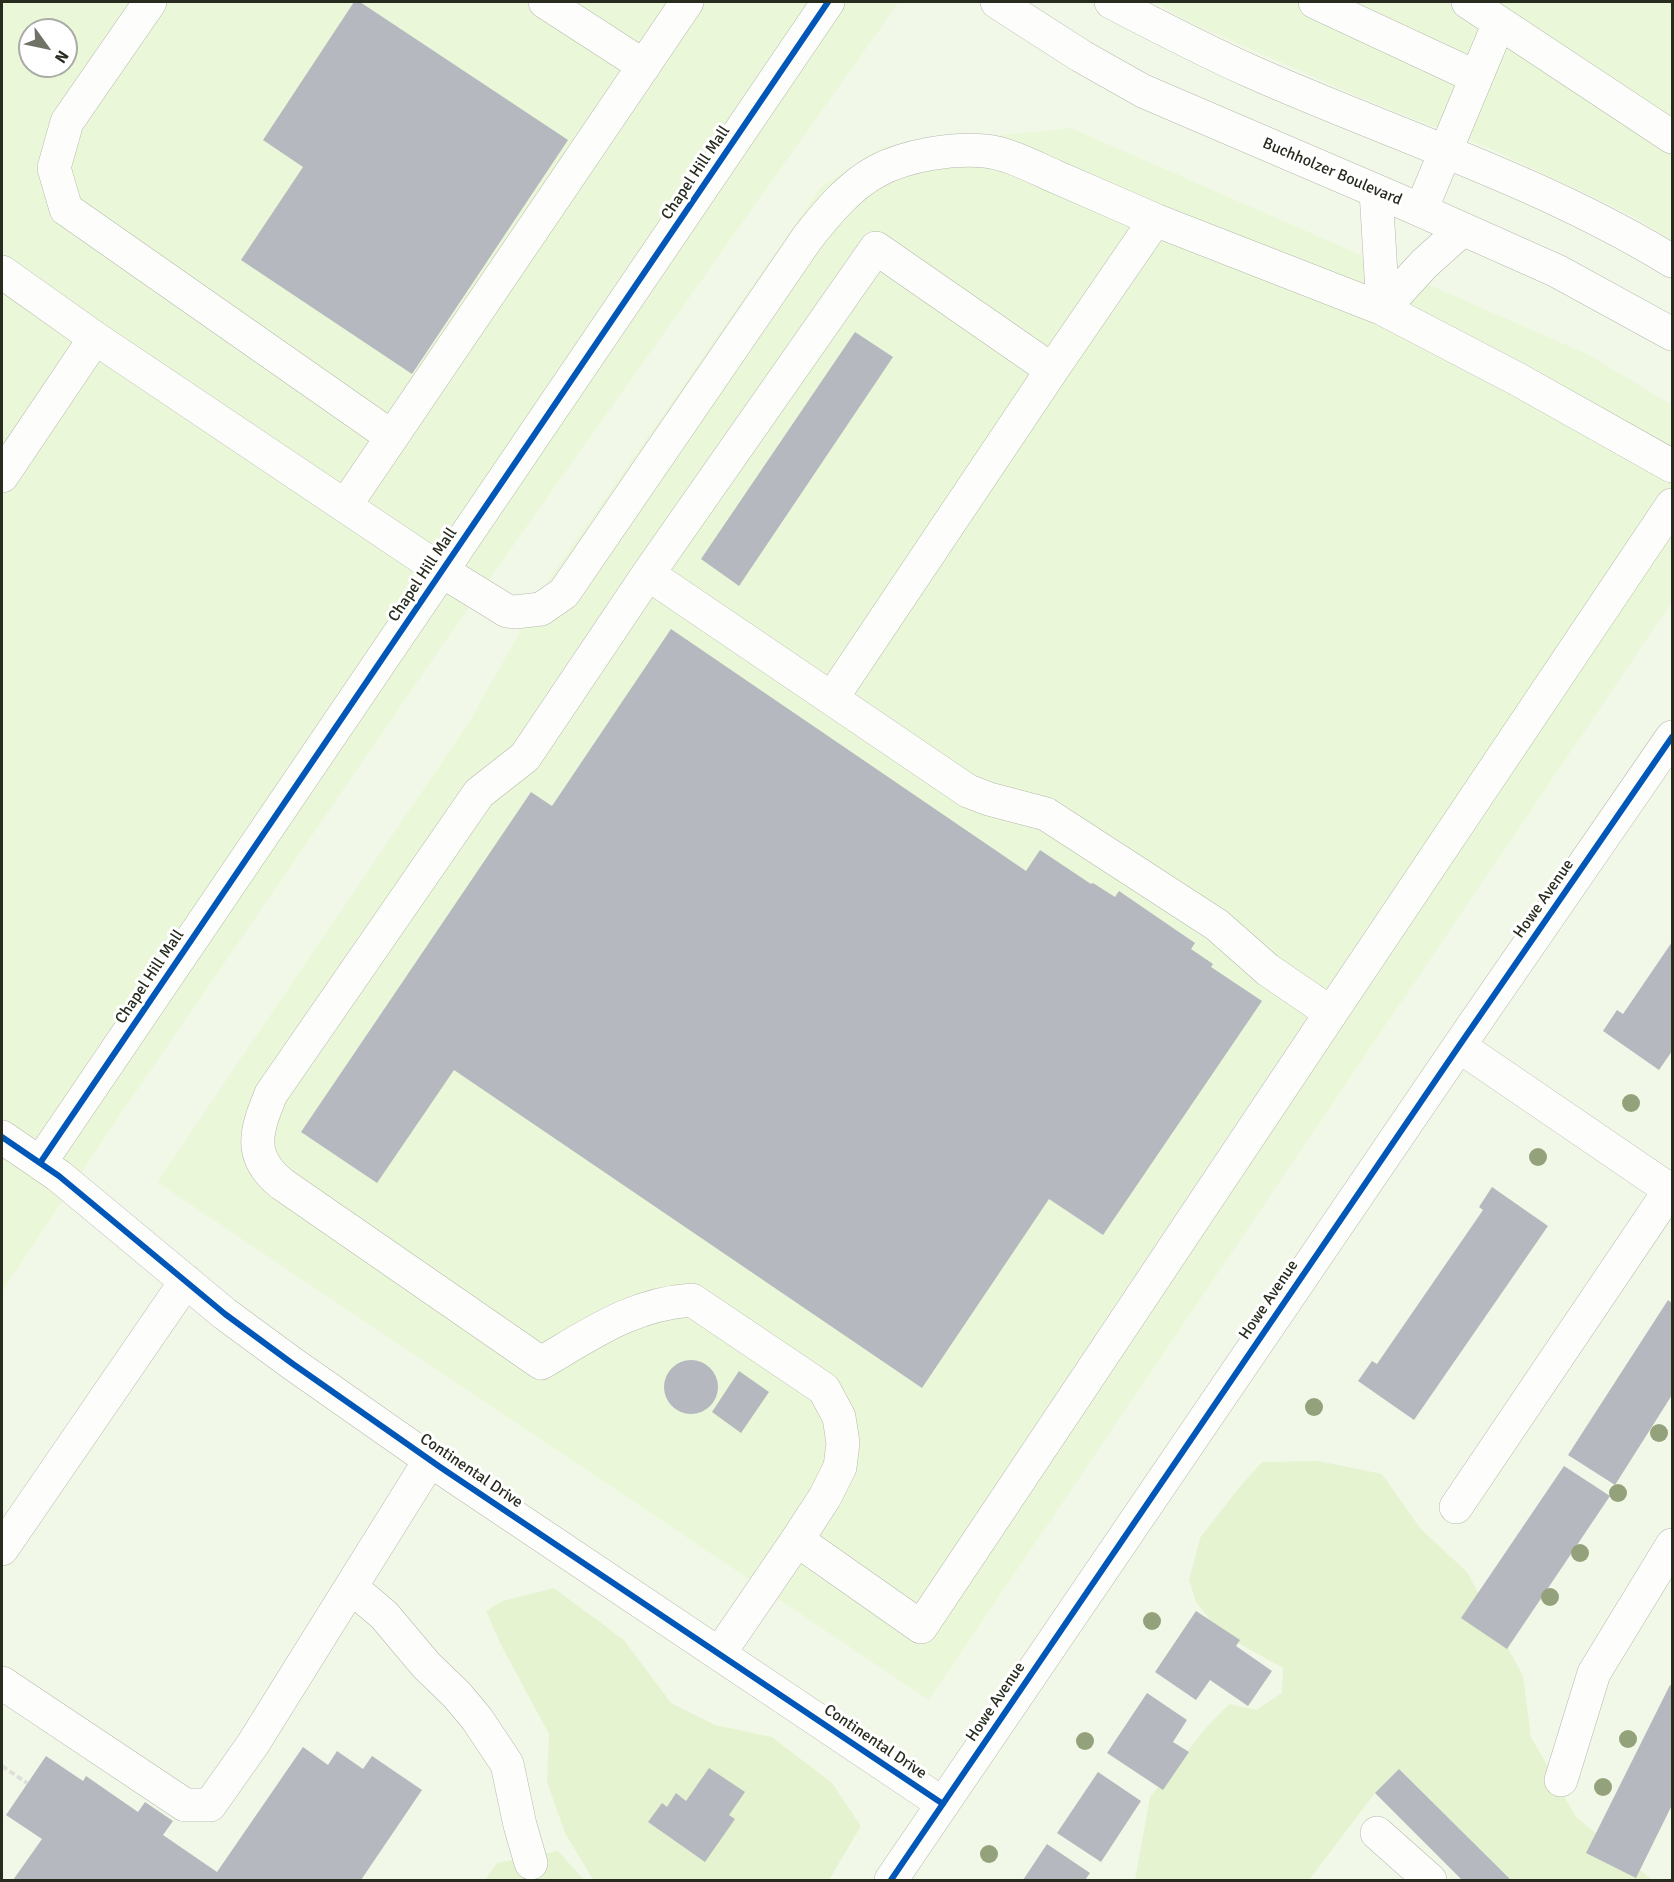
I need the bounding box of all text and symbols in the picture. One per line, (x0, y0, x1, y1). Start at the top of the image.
north arrow (18, 18, 78, 78)
text: N (50, 47, 73, 67)
street label: Chapel Hill Mall (657, 122, 735, 224)
street label: Buchholzer Boulevard (1259, 134, 1405, 210)
street label: Chapel Hill Mall (384, 524, 462, 626)
street label: Howe Avenue (1510, 856, 1578, 942)
street label: Chapel Hill Mall (111, 926, 189, 1028)
street label: Howe Avenue (1235, 1257, 1303, 1343)
street label: Continental Drive (416, 1430, 526, 1512)
street label: Howe Avenue (962, 1659, 1030, 1745)
street label: Continental Drive (820, 1701, 930, 1783)

